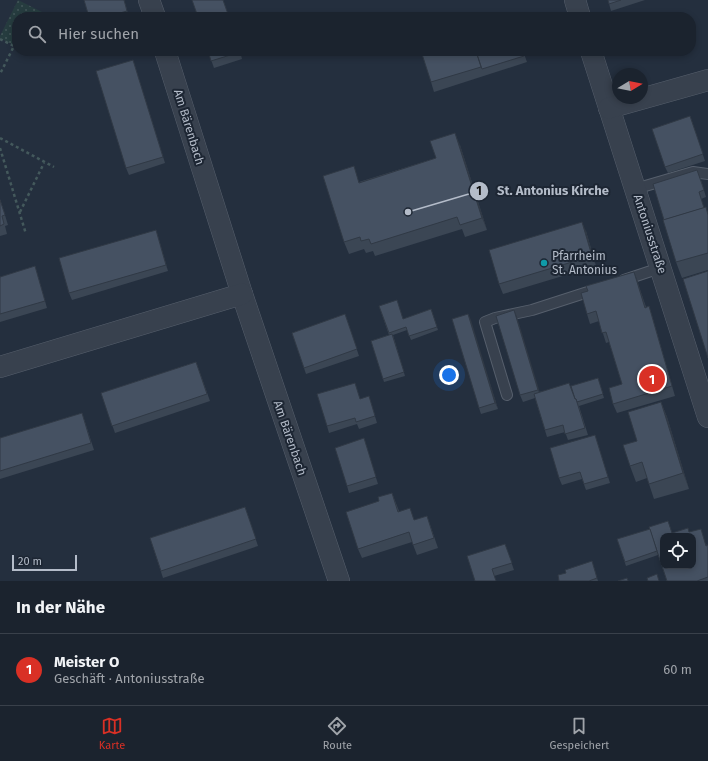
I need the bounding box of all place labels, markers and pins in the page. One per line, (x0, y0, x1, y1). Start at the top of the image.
callout: St. Antonius Kirche (469, 178, 617, 203)
place label: Pfarrheim St. Antonius (552, 249, 617, 277)
marker: Pfarrheim St. Antonius (539, 258, 549, 268)
pin: 1 (639, 364, 665, 394)

